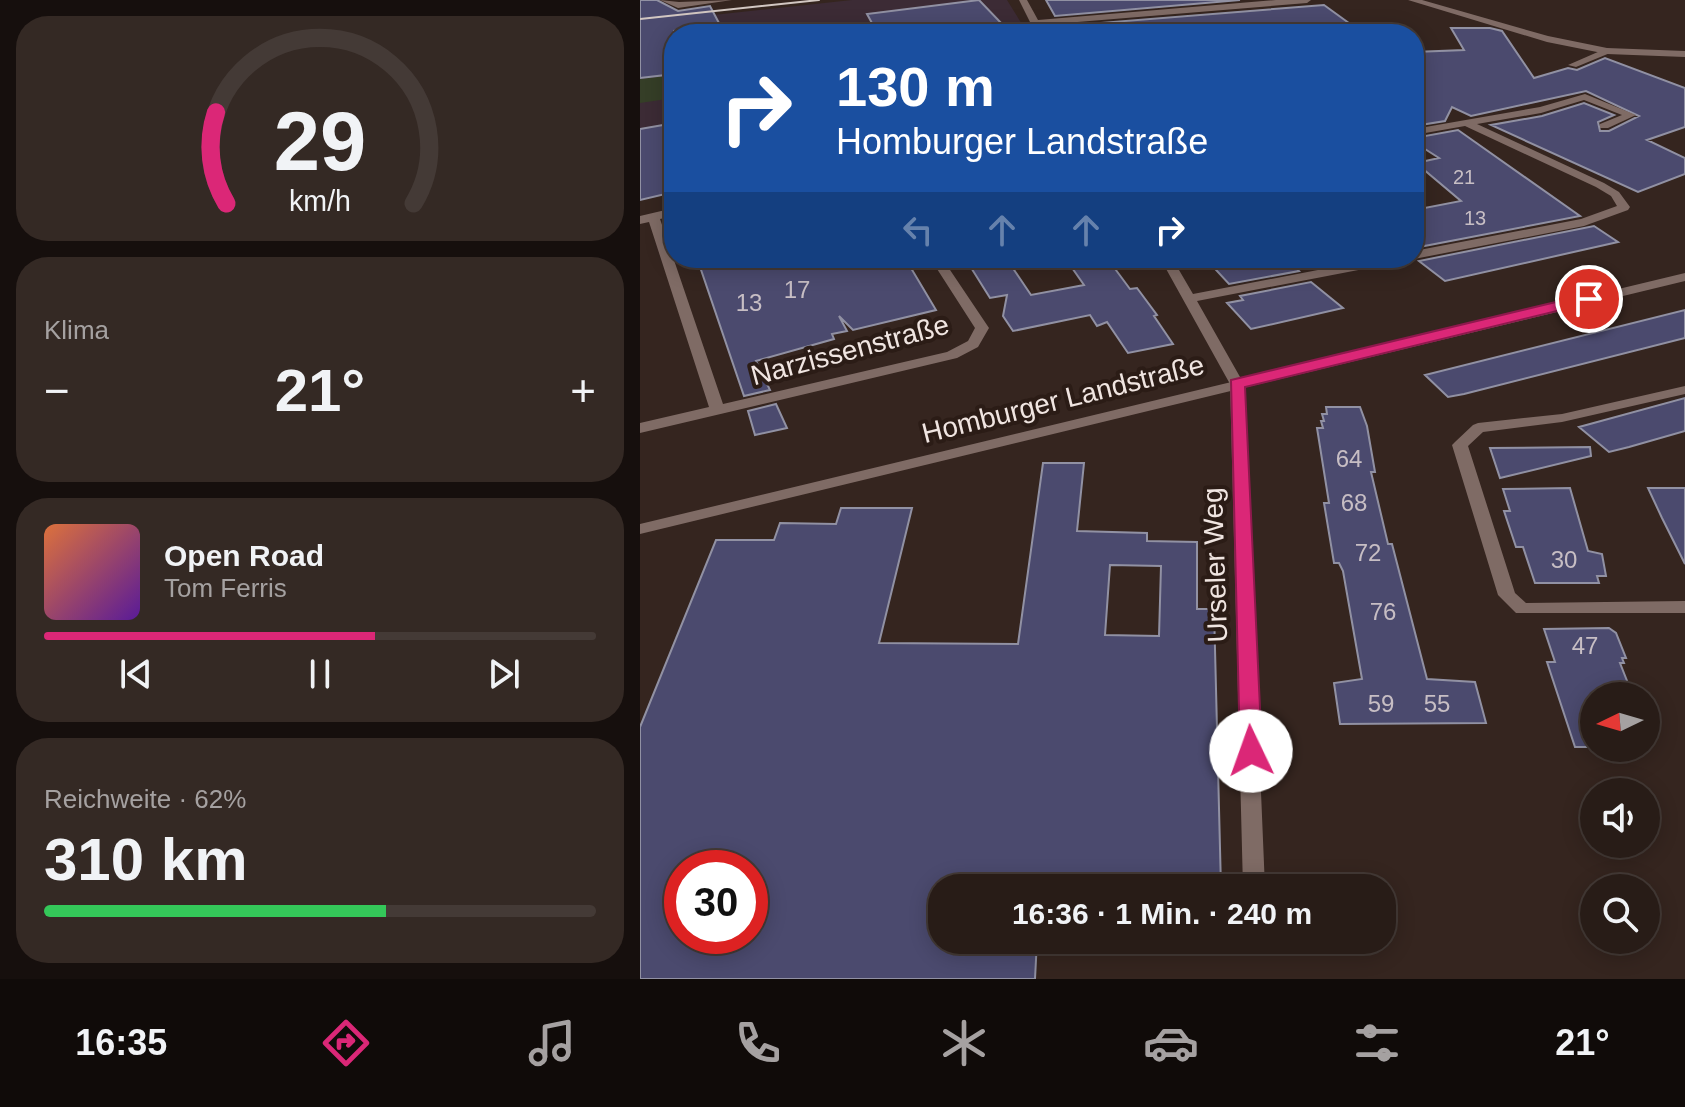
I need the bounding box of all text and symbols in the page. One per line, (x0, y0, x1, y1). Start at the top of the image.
text: 130 m (836, 55, 995, 118)
icon: right (704, 56, 808, 160)
text: 29 (274, 95, 366, 188)
text: Homburger Landstraße (836, 121, 1208, 162)
house number: 21 (1453, 166, 1475, 188)
text: km/h (289, 186, 351, 218)
house number: 13 (1464, 207, 1486, 229)
icon: left (896, 208, 940, 252)
icon: ahead (980, 208, 1024, 252)
icon: ahead (1064, 208, 1108, 252)
icon: right (1148, 208, 1192, 252)
pin (1555, 265, 1623, 333)
house number: 17 (784, 276, 810, 303)
icon: arrive (1567, 277, 1611, 321)
house number: 13 (736, 289, 762, 316)
street label: Narzissenstraße (748, 309, 952, 391)
text: Klima (44, 315, 109, 345)
street label: Homburger Landstraße (919, 349, 1207, 449)
text: 21° (275, 357, 365, 424)
text: − (44, 366, 70, 415)
text: + (570, 366, 596, 415)
house number: 64 (1336, 445, 1362, 472)
street label: Urseler Weg (1197, 487, 1233, 643)
house number: 68 (1341, 489, 1367, 516)
text: Open Road (164, 539, 324, 572)
house number: 72 (1355, 539, 1381, 566)
house number: 30 (1551, 546, 1577, 573)
text: Tom Ferris (164, 573, 287, 603)
house number: 76 (1370, 598, 1396, 625)
house number: 47 (1572, 632, 1598, 659)
icon: previous (114, 652, 158, 696)
icon: pause (298, 652, 342, 696)
icon: next (482, 652, 526, 696)
north arrow (1580, 682, 1660, 762)
map controls (1580, 682, 1660, 954)
house number: 59 (1368, 690, 1394, 717)
house number: 55 (1424, 690, 1450, 717)
position arrow (1209, 709, 1293, 793)
button: sound (1580, 778, 1660, 858)
text: Reichweite · 62% (44, 784, 246, 814)
text: 310 km (44, 826, 248, 893)
speed limit sign: 30 (664, 850, 768, 954)
button: search (1580, 874, 1660, 954)
text: 16:36 · 1 Min. · 240 m (1012, 897, 1312, 930)
icon: directions (318, 1015, 374, 1071)
icon: music (524, 1015, 580, 1071)
icon: phone (730, 1015, 786, 1071)
icon: climate (936, 1015, 992, 1071)
icon: car (1143, 1015, 1199, 1071)
icon: filters (1349, 1015, 1405, 1071)
text: 16:35 (75, 1022, 167, 1063)
text: 21° (1555, 1022, 1610, 1063)

